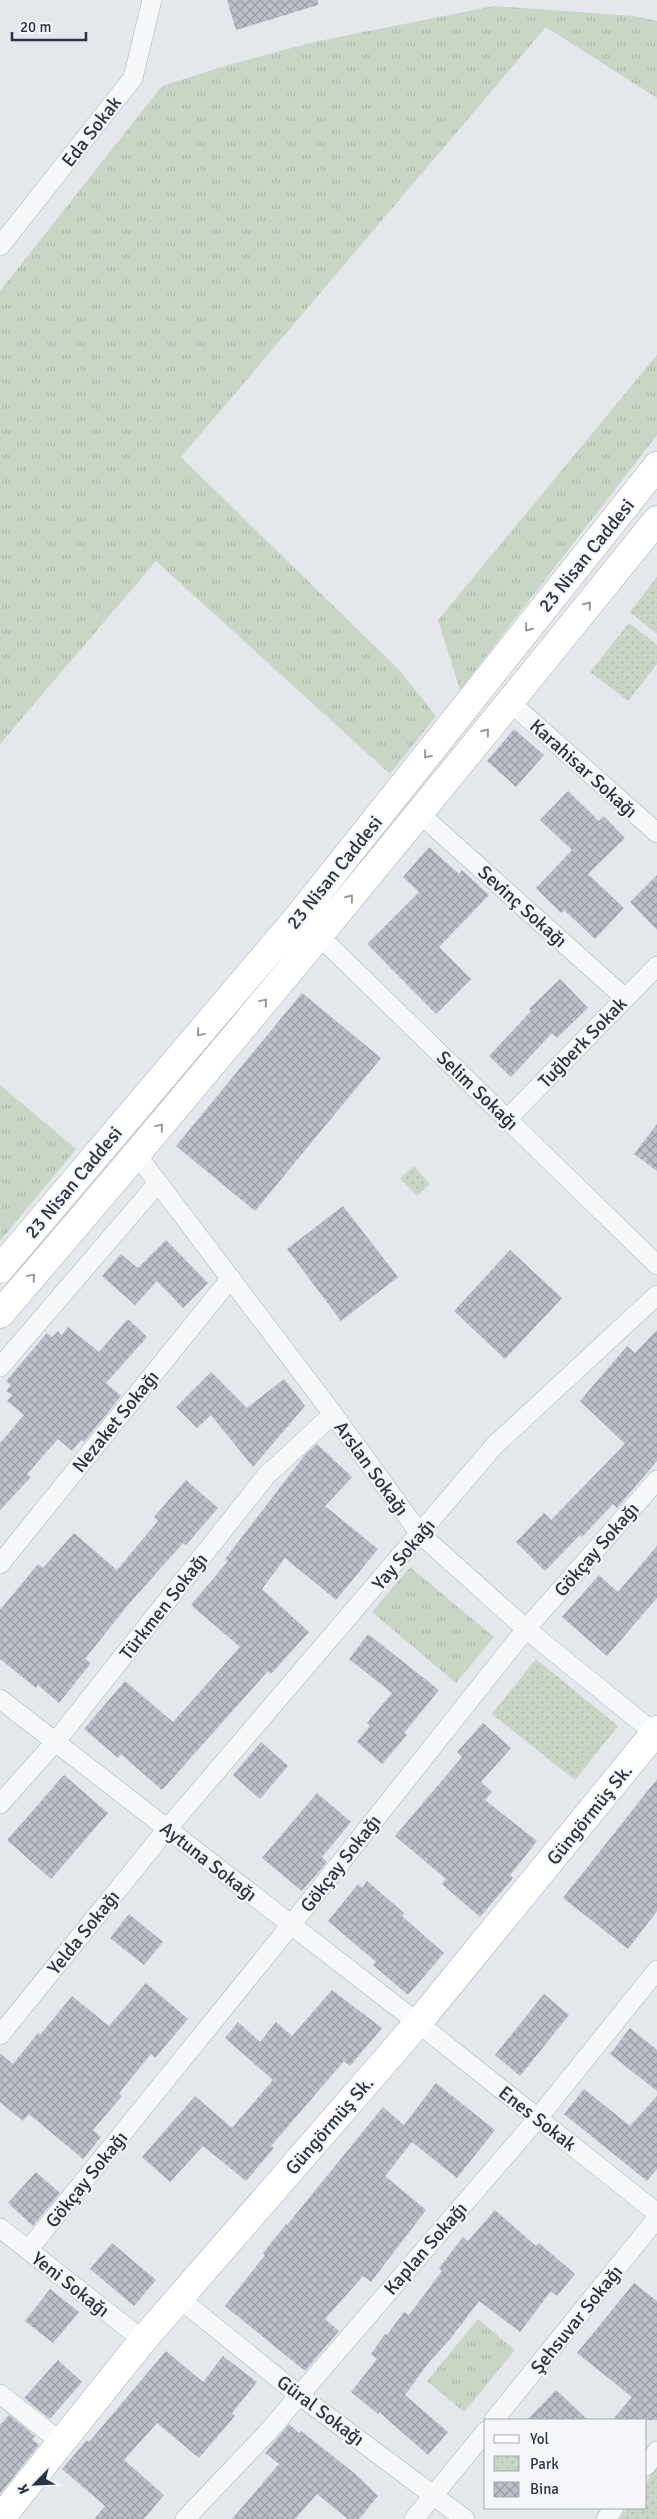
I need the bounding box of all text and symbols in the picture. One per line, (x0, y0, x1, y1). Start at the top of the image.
scale bar (12, 10, 86, 42)
text: 20 m (20, 18, 51, 36)
street label: Eda Sokak (57, 91, 127, 172)
street label: 23 Nisan Caddesi (534, 494, 640, 617)
one-way arrow (583, 602, 592, 611)
one-way arrow (525, 622, 534, 631)
street label: Karahisar Sokağı (524, 714, 642, 823)
one-way arrow (481, 729, 489, 738)
one-way arrow (425, 749, 433, 758)
street label: 23 Nisan Caddesi (282, 811, 388, 934)
street label: Sevinç Sokağı (473, 860, 572, 953)
one-way arrow (345, 895, 354, 904)
street label: Tuğberk Sokak (533, 992, 633, 1093)
one-way arrow (258, 999, 267, 1008)
one-way arrow (197, 1027, 205, 1036)
street label: Selim Sokağı (431, 1046, 523, 1136)
street label: 23 Nisan Caddesi (20, 1122, 128, 1244)
one-way arrow (154, 1124, 163, 1133)
one-way arrow (26, 1274, 35, 1283)
street label: Nezaket Sokağı (67, 1366, 164, 1478)
street label: Arslan Sokağı (329, 1416, 414, 1521)
street label: Gökçay Sokağı (549, 1497, 644, 1602)
street label: Yay Sokağı (367, 1514, 441, 1595)
street label: Türkmen Sokağı (115, 1548, 213, 1665)
street label: Güngörmüş Sk. (542, 1759, 638, 1870)
street label: Gökçay Sokağı (295, 1810, 386, 1917)
street label: Aytuna Sokağı (155, 1817, 262, 1907)
street label: Yelda Sokağı (42, 1885, 125, 1980)
street label: Güngörmüş Sk. (280, 2071, 379, 2180)
street label: Enes Sokak (494, 2081, 581, 2157)
street label: Gökçay Sokağı (41, 2126, 133, 2233)
street label: Kaplan Sokağı (379, 2197, 473, 2300)
street label: Yeni Sokağı (27, 2247, 114, 2323)
street label: Şehsuvar Sokağı (526, 2260, 628, 2379)
street label: Güral Sokağı (272, 2370, 369, 2452)
legend (484, 2419, 647, 2509)
text: Yol (530, 2430, 549, 2448)
text: Park (530, 2455, 559, 2473)
north arrow (10, 2459, 60, 2509)
text: Bina (530, 2480, 559, 2498)
text: K (14, 2481, 33, 2497)

